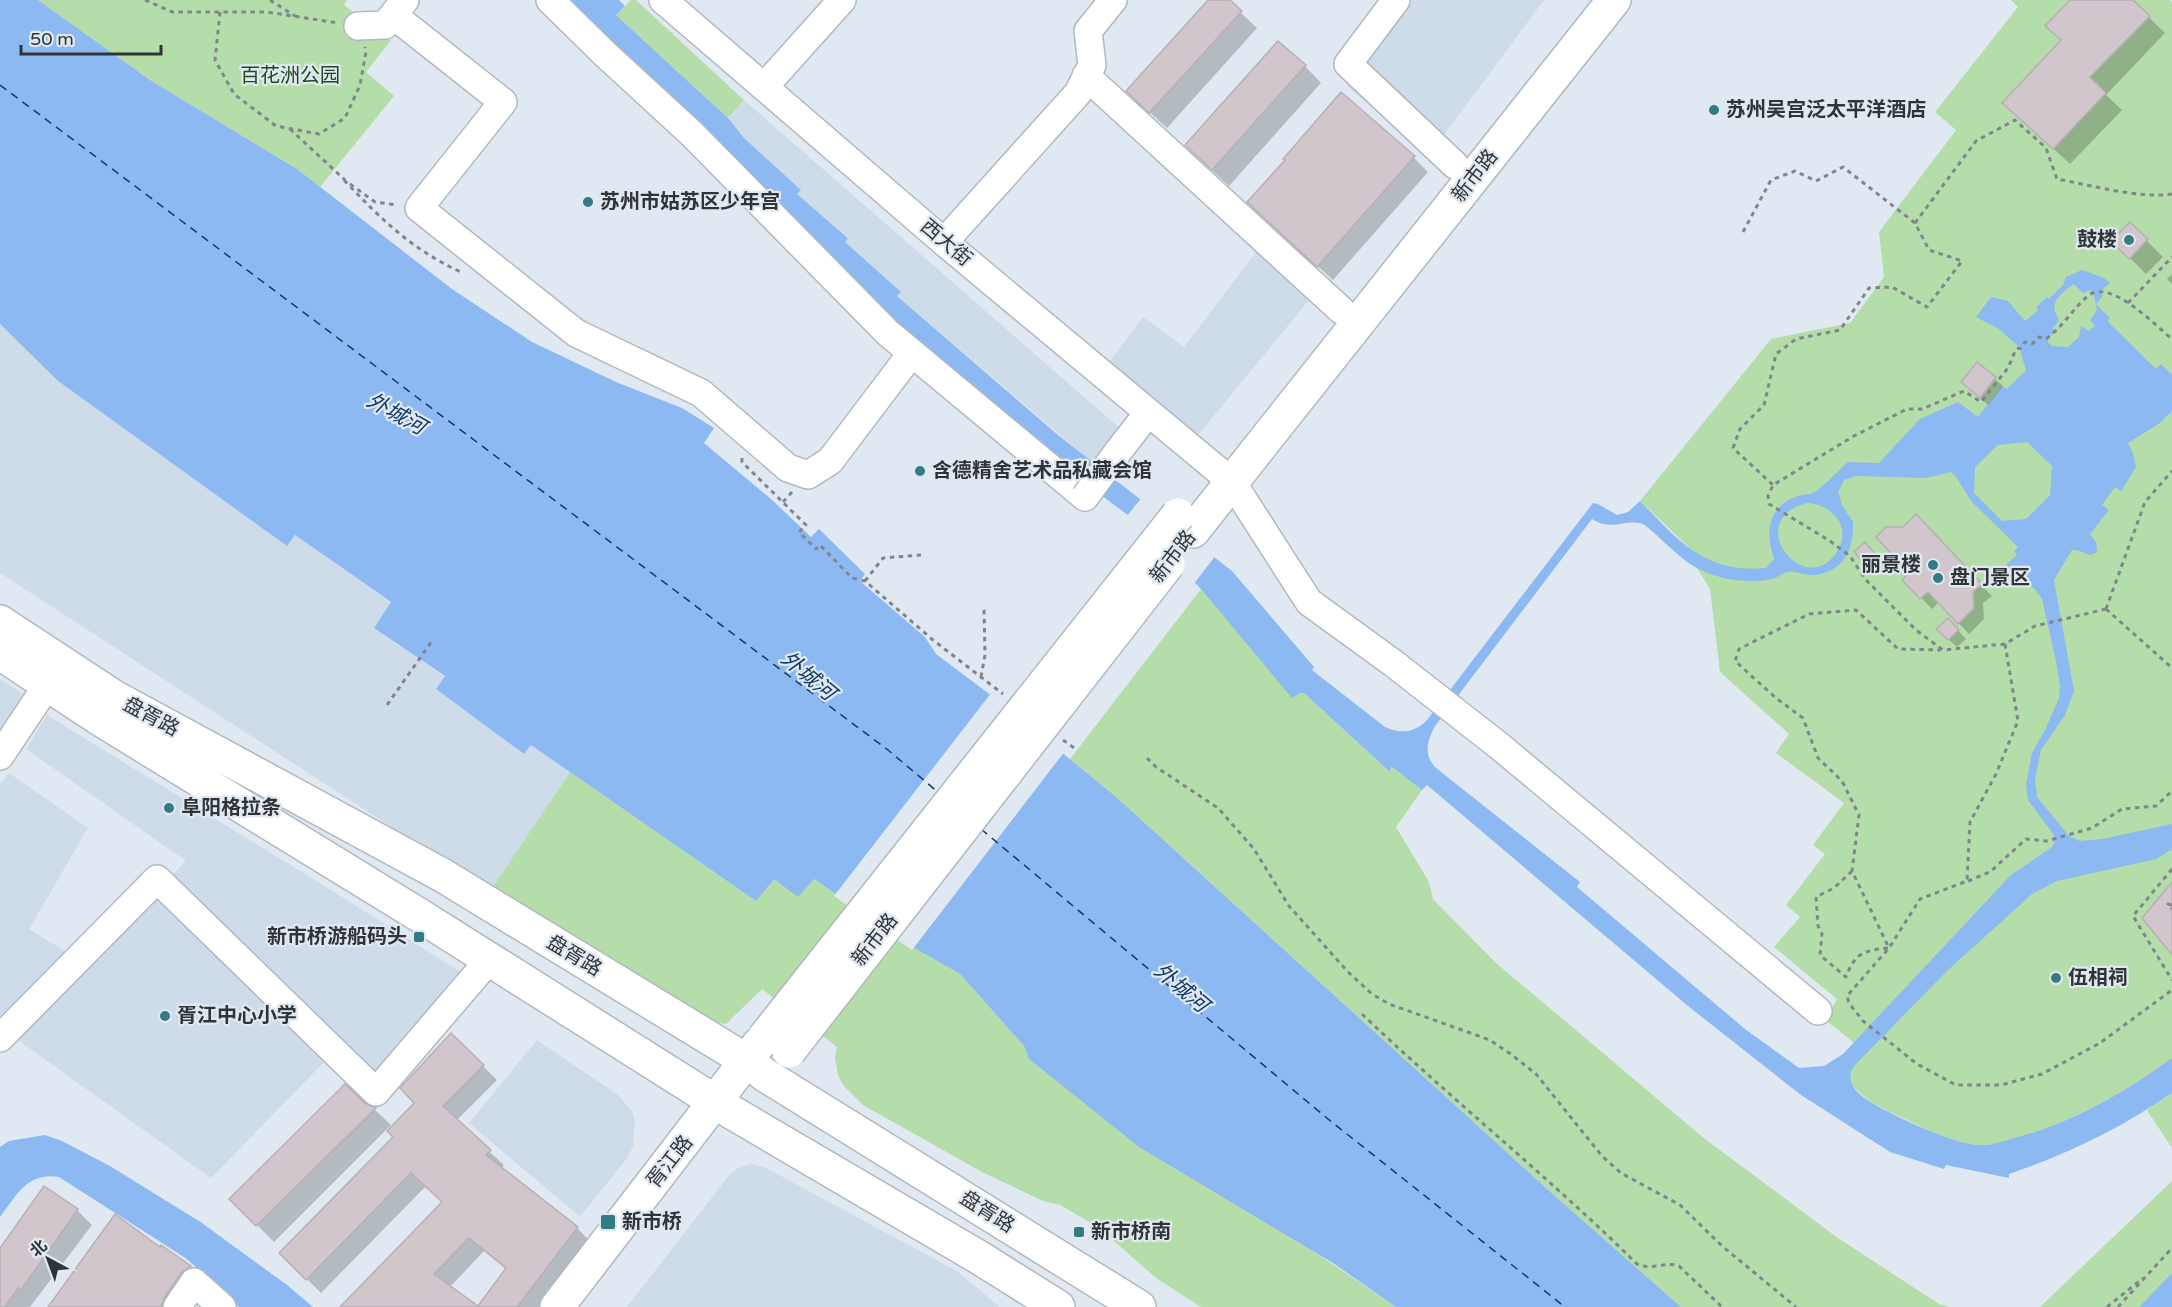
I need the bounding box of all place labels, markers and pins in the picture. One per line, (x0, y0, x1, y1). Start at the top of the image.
place label: 苏州吴宫泛太平洋酒店 (1726, 98, 1926, 122)
marker: 苏州吴宫泛太平洋酒店 (1707, 103, 1721, 117)
place label: 苏州市姑苏区少年宫 (600, 190, 780, 214)
marker: 苏州市姑苏区少年宫 (581, 195, 595, 209)
place label: 鼓楼 (2077, 228, 2117, 252)
marker: 鼓楼 (2122, 233, 2136, 247)
place label: 含德精舍艺术品私藏会馆 (932, 459, 1152, 483)
marker: 含德精舍艺术品私藏会馆 (913, 464, 927, 478)
place label: 丽景楼 (1861, 553, 1921, 577)
marker: 丽景楼 (1926, 558, 1940, 572)
place label: 盘门景区 (1950, 566, 2030, 590)
marker: 盘门景区 (1931, 571, 1945, 585)
place label: 阜阳格拉条 (181, 796, 281, 820)
marker: 阜阳格拉条 (162, 801, 176, 815)
place label: 新市桥游船码头 (267, 925, 407, 949)
marker: 新市桥游船码头 (412, 930, 426, 944)
place label: 伍相祠 (2068, 966, 2128, 990)
marker: 伍相祠 (2049, 971, 2063, 985)
place label: 胥江中心小学 (177, 1004, 297, 1028)
marker: 胥江中心小学 (158, 1009, 172, 1023)
place label: 新市桥 (622, 1210, 682, 1234)
marker: 新市桥 (599, 1213, 617, 1231)
place label: 新市桥南 (1091, 1220, 1171, 1244)
marker: 新市桥南 (1072, 1225, 1086, 1239)

